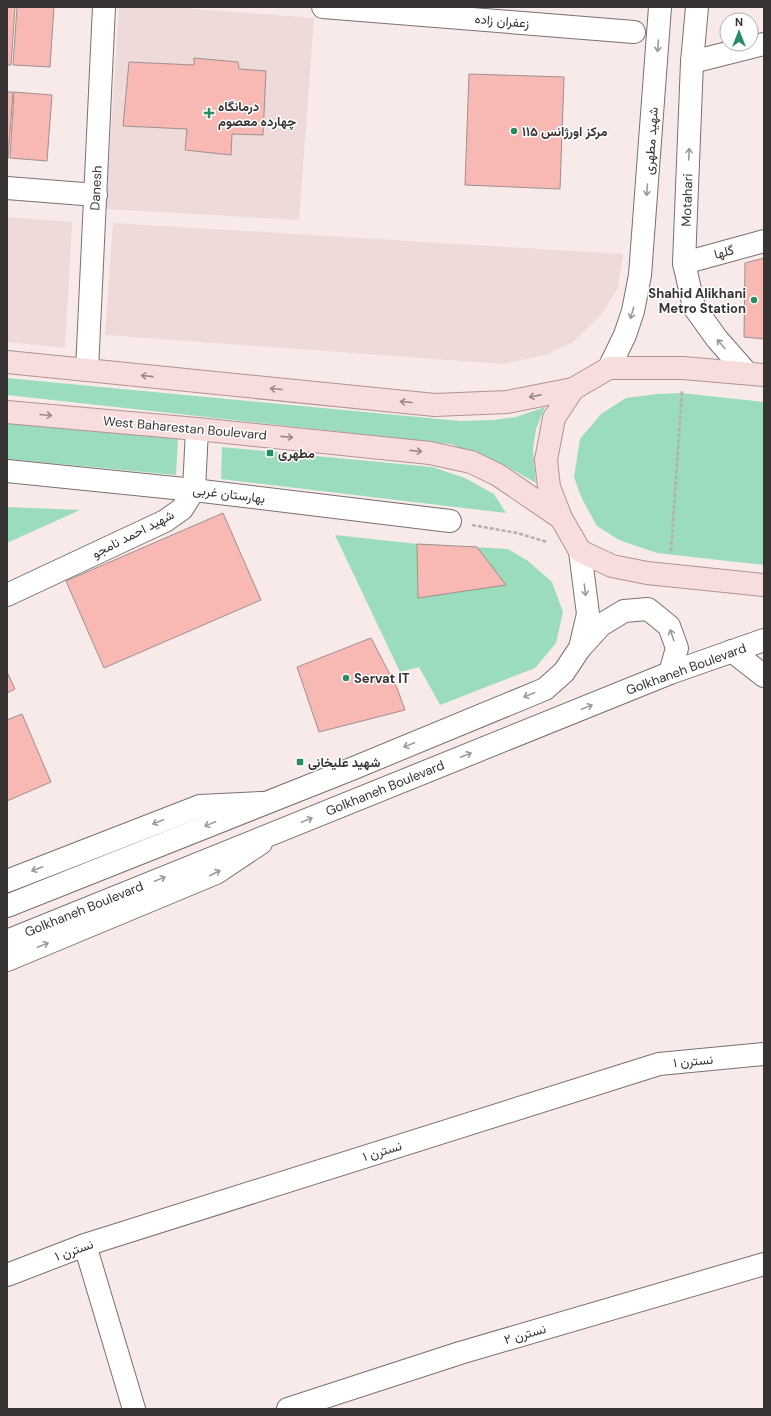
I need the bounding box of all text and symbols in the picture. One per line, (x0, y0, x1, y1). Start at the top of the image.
street label: زعفران زاده (474, 10, 530, 32)
north arrow (719, 12, 759, 52)
text: N (735, 15, 743, 29)
one-way arrow (654, 39, 661, 52)
place label: درمانگاه چهارده معصوم (218, 98, 296, 131)
street label: شهید مطهری (640, 106, 662, 176)
marker: درمانگاه چهارده معصوم (203, 107, 215, 119)
place label: مرکز اورژانس ۱۱۵ (522, 123, 608, 140)
marker: مرکز اورژانس ۱۱۵ (509, 126, 519, 136)
one-way arrow (685, 148, 692, 161)
street label: Danesh (86, 165, 106, 211)
street label: Motahari (678, 173, 696, 227)
one-way arrow (644, 183, 651, 196)
street label: گلها (712, 241, 736, 263)
place label: Shahid Alikhani Metro Station (648, 285, 746, 317)
marker: Shahid Alikhani Metro Station (749, 295, 759, 305)
one-way arrow (628, 307, 635, 320)
one-way arrow (717, 339, 726, 349)
one-way arrow (141, 372, 154, 380)
one-way arrow (270, 386, 283, 393)
one-way arrow (529, 393, 542, 401)
one-way arrow (399, 398, 412, 405)
one-way arrow (39, 412, 52, 419)
street label: West Baharestan Boulevard (102, 412, 268, 444)
one-way arrow (280, 434, 293, 441)
place label: مطهری (278, 445, 315, 462)
one-way arrow (409, 447, 422, 455)
marker: مطهری (265, 448, 275, 458)
street label: بهارستان غربی (192, 481, 266, 507)
street label: شهید احمد نامجو (89, 506, 177, 562)
one-way arrow (581, 583, 589, 596)
one-way arrow (668, 630, 676, 642)
street label: Golkhaneh Boulevard (624, 639, 748, 699)
place label: Servat IT (354, 670, 410, 687)
marker: Servat IT (341, 673, 351, 683)
one-way arrow (524, 692, 536, 700)
one-way arrow (580, 702, 592, 710)
one-way arrow (404, 742, 416, 749)
one-way arrow (460, 751, 472, 759)
place label: شهید علیخانی (308, 754, 380, 771)
street label: Golkhaneh Boulevard (323, 756, 447, 820)
marker: شهید علیخانی (295, 757, 305, 767)
one-way arrow (300, 815, 312, 823)
one-way arrow (152, 819, 164, 827)
one-way arrow (205, 821, 217, 828)
one-way arrow (31, 866, 43, 874)
one-way arrow (208, 869, 220, 877)
one-way arrow (154, 875, 166, 882)
street label: Golkhaneh Boulevard (22, 877, 146, 941)
one-way arrow (37, 941, 49, 948)
street label: نسترن ۱ (672, 1051, 714, 1071)
street label: نسترن ۱ (360, 1137, 404, 1165)
street label: نسترن ۱ (52, 1235, 96, 1265)
street label: نسترن ۲ (502, 1320, 548, 1348)

